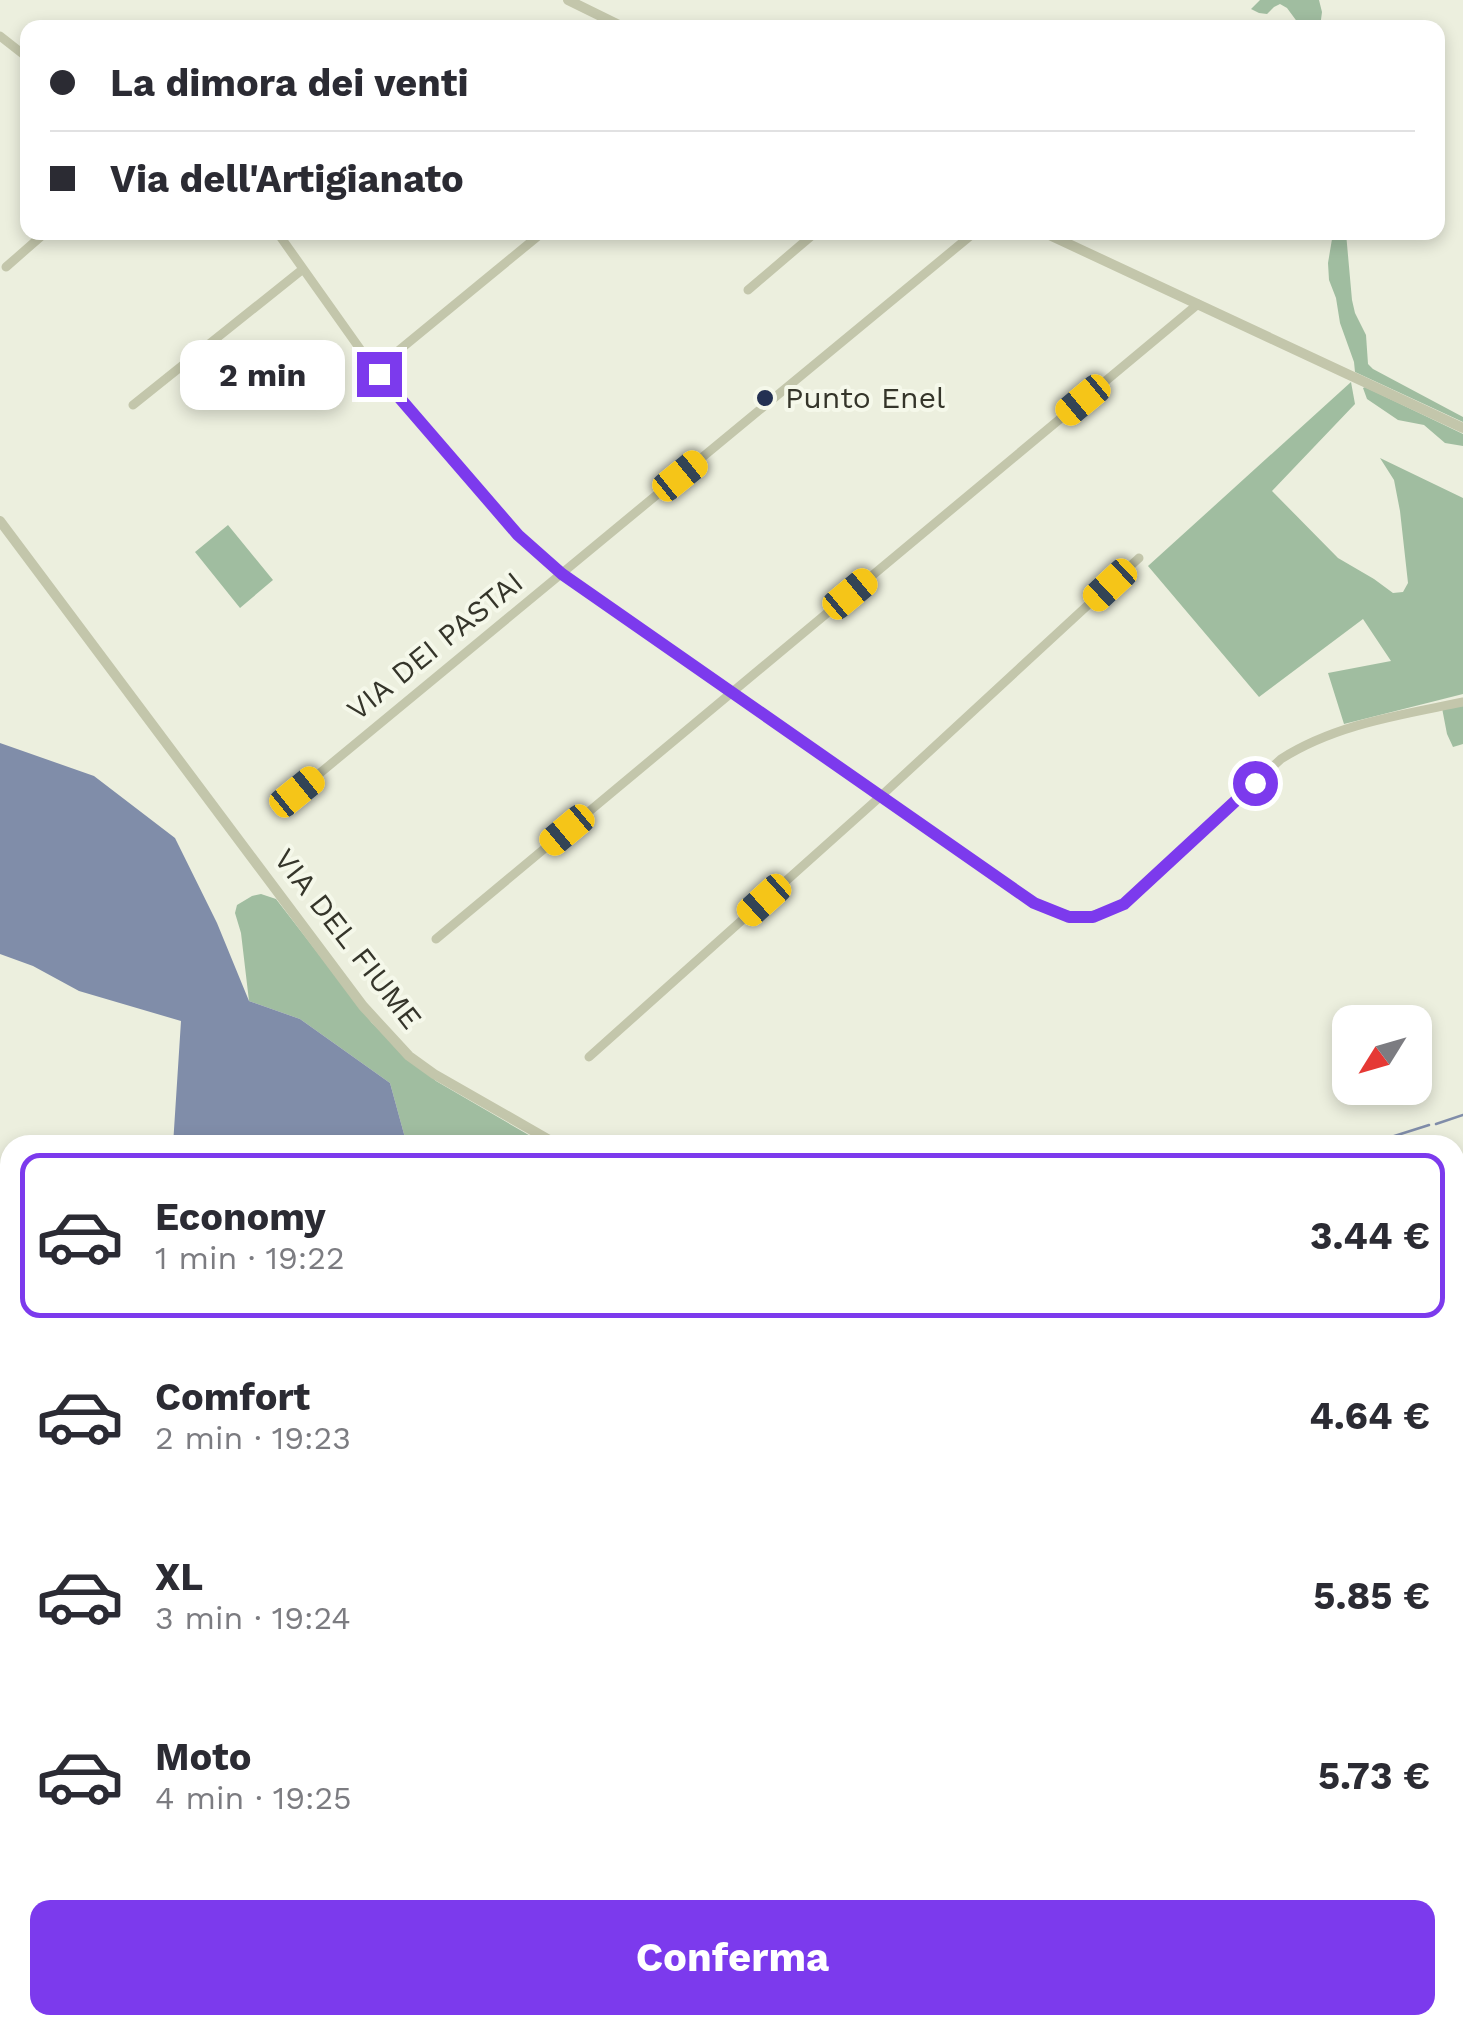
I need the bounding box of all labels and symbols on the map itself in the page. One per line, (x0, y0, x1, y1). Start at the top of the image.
callout: 2 min (179, 339, 344, 409)
route end (357, 352, 402, 397)
car (1050, 369, 1116, 431)
place label: Punto Enel (785, 380, 945, 415)
marker: Punto Enel (754, 387, 776, 409)
car (647, 445, 713, 507)
car (1078, 554, 1142, 616)
car (817, 563, 883, 625)
street label: VIA DEI PASTAI (340, 564, 530, 727)
car (264, 761, 330, 823)
route start (1233, 761, 1278, 806)
car (534, 799, 600, 861)
street label: VIA DEL FIUME (267, 842, 429, 1036)
car (732, 869, 796, 931)
north arrow (1332, 1005, 1432, 1105)

